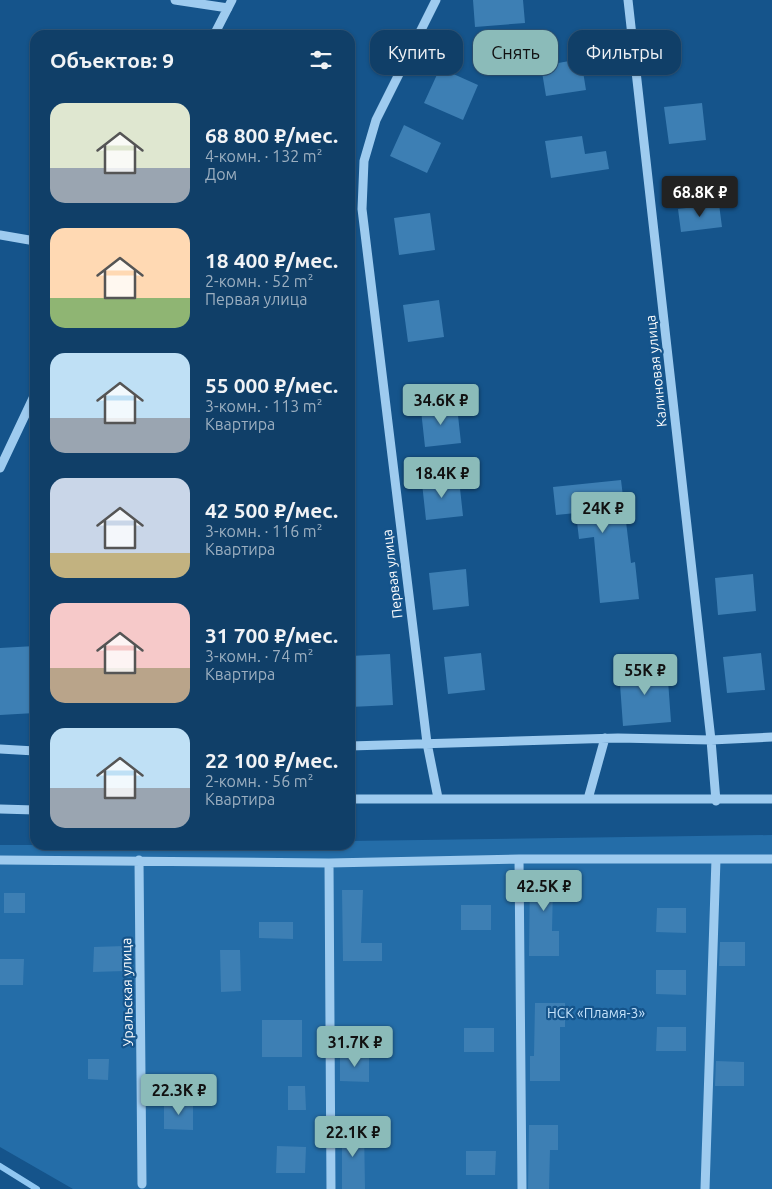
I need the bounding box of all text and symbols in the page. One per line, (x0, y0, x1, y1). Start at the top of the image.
chip: Купить (370, 30, 463, 75)
chip: Снять (473, 30, 558, 75)
chip: Фильтры (568, 30, 681, 75)
icon: filters (307, 46, 335, 74)
text: Объектов: 9 (50, 48, 174, 72)
icon: home (90, 123, 150, 183)
text: 68 800 ₽/мес. (205, 123, 338, 147)
text: 4-комн. · 132 m² (205, 147, 322, 165)
text: Дом (205, 165, 237, 183)
pin: 68.8K ₽ (654, 176, 746, 218)
text: 68.8K ₽ (673, 183, 727, 201)
icon: home (90, 248, 150, 308)
text: 18 400 ₽/мес. (205, 248, 338, 272)
text: 2-комн. · 52 m² (205, 272, 313, 290)
text: Первая улица (205, 290, 307, 308)
street label: Калиновая улица (642, 314, 670, 428)
icon: home (90, 373, 150, 433)
text: 55 000 ₽/мес. (205, 373, 338, 397)
pin: 34.6K ₽ (395, 384, 487, 426)
text: 34.6K ₽ (414, 391, 468, 409)
text: 3-комн. · 113 m² (205, 397, 322, 415)
text: Квартира (205, 415, 275, 433)
pin: 18.4K ₽ (396, 456, 488, 499)
text: 18.4K ₽ (415, 464, 469, 482)
pin: 24K ₽ (568, 492, 638, 534)
icon: home (90, 498, 150, 558)
text: 42 500 ₽/мес. (205, 498, 338, 522)
text: 24K ₽ (582, 499, 624, 517)
text: 3-комн. · 116 m² (205, 522, 322, 540)
street label: Первая улица (379, 529, 405, 619)
text: Квартира (205, 540, 275, 558)
icon: home (90, 623, 150, 683)
text: 31 700 ₽/мес. (205, 623, 338, 647)
text: 3-комн. · 74 m² (205, 647, 313, 665)
pin: 55K ₽ (610, 654, 680, 696)
text: 55K ₽ (624, 661, 666, 679)
text: Квартира (205, 665, 275, 683)
icon: home (90, 748, 150, 808)
text: 22 100 ₽/мес. (205, 748, 338, 772)
text: 2-комн. · 56 m² (205, 772, 313, 790)
text: Квартира (205, 790, 275, 808)
pin: 42.5K ₽ (498, 870, 590, 912)
text: 42.5K ₽ (517, 877, 571, 895)
street label: Уральская улица (118, 938, 136, 1046)
park label: НСК «Пламя-3» (547, 1005, 645, 1021)
pin: 31.7K ₽ (309, 1026, 401, 1068)
text: 31.7K ₽ (328, 1033, 382, 1051)
pin: 22.3K ₽ (133, 1074, 225, 1116)
text: 22.3K ₽ (152, 1081, 206, 1099)
pin: 22.1K ₽ (307, 1116, 399, 1158)
text: 22.1K ₽ (326, 1123, 380, 1141)

